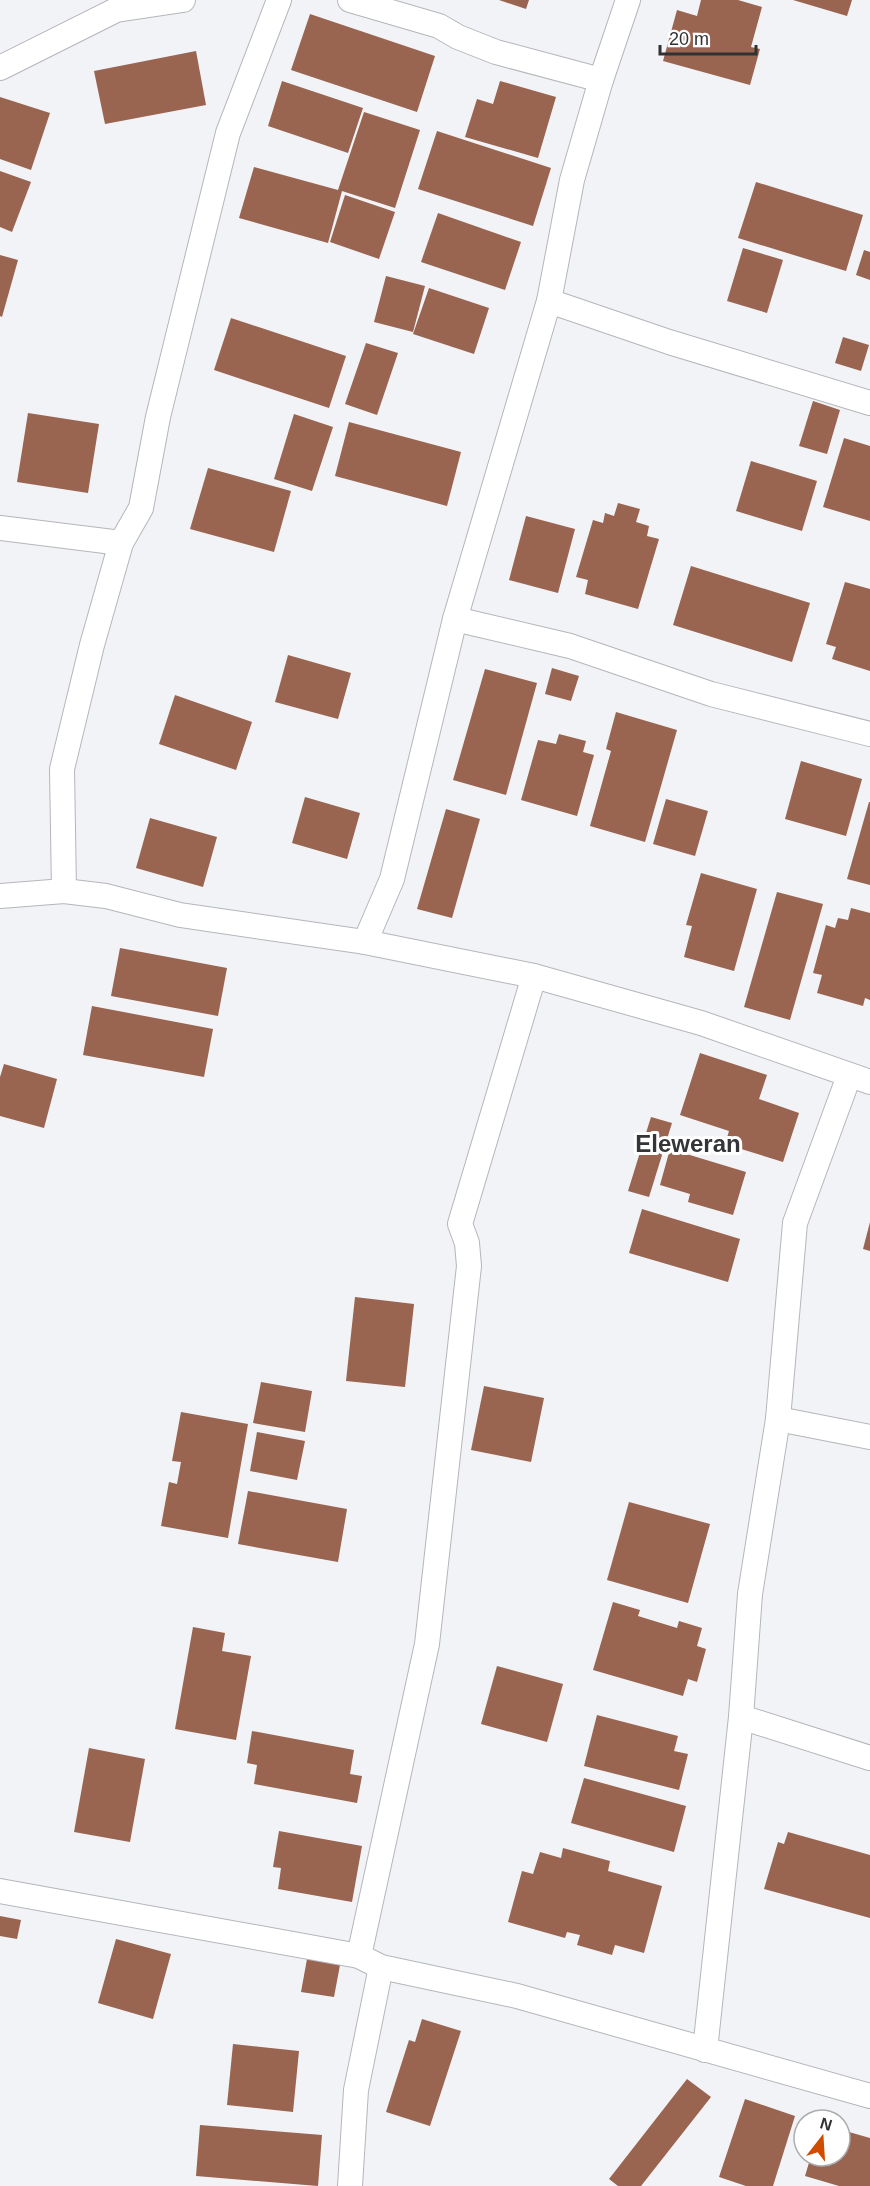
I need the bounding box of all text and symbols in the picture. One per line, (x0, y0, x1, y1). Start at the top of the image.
scale bar (660, 18, 756, 56)
text: 20 m (669, 29, 709, 49)
district label: Eleweran (635, 1130, 741, 1157)
north arrow (792, 2108, 852, 2168)
text: N (818, 2114, 834, 2134)

